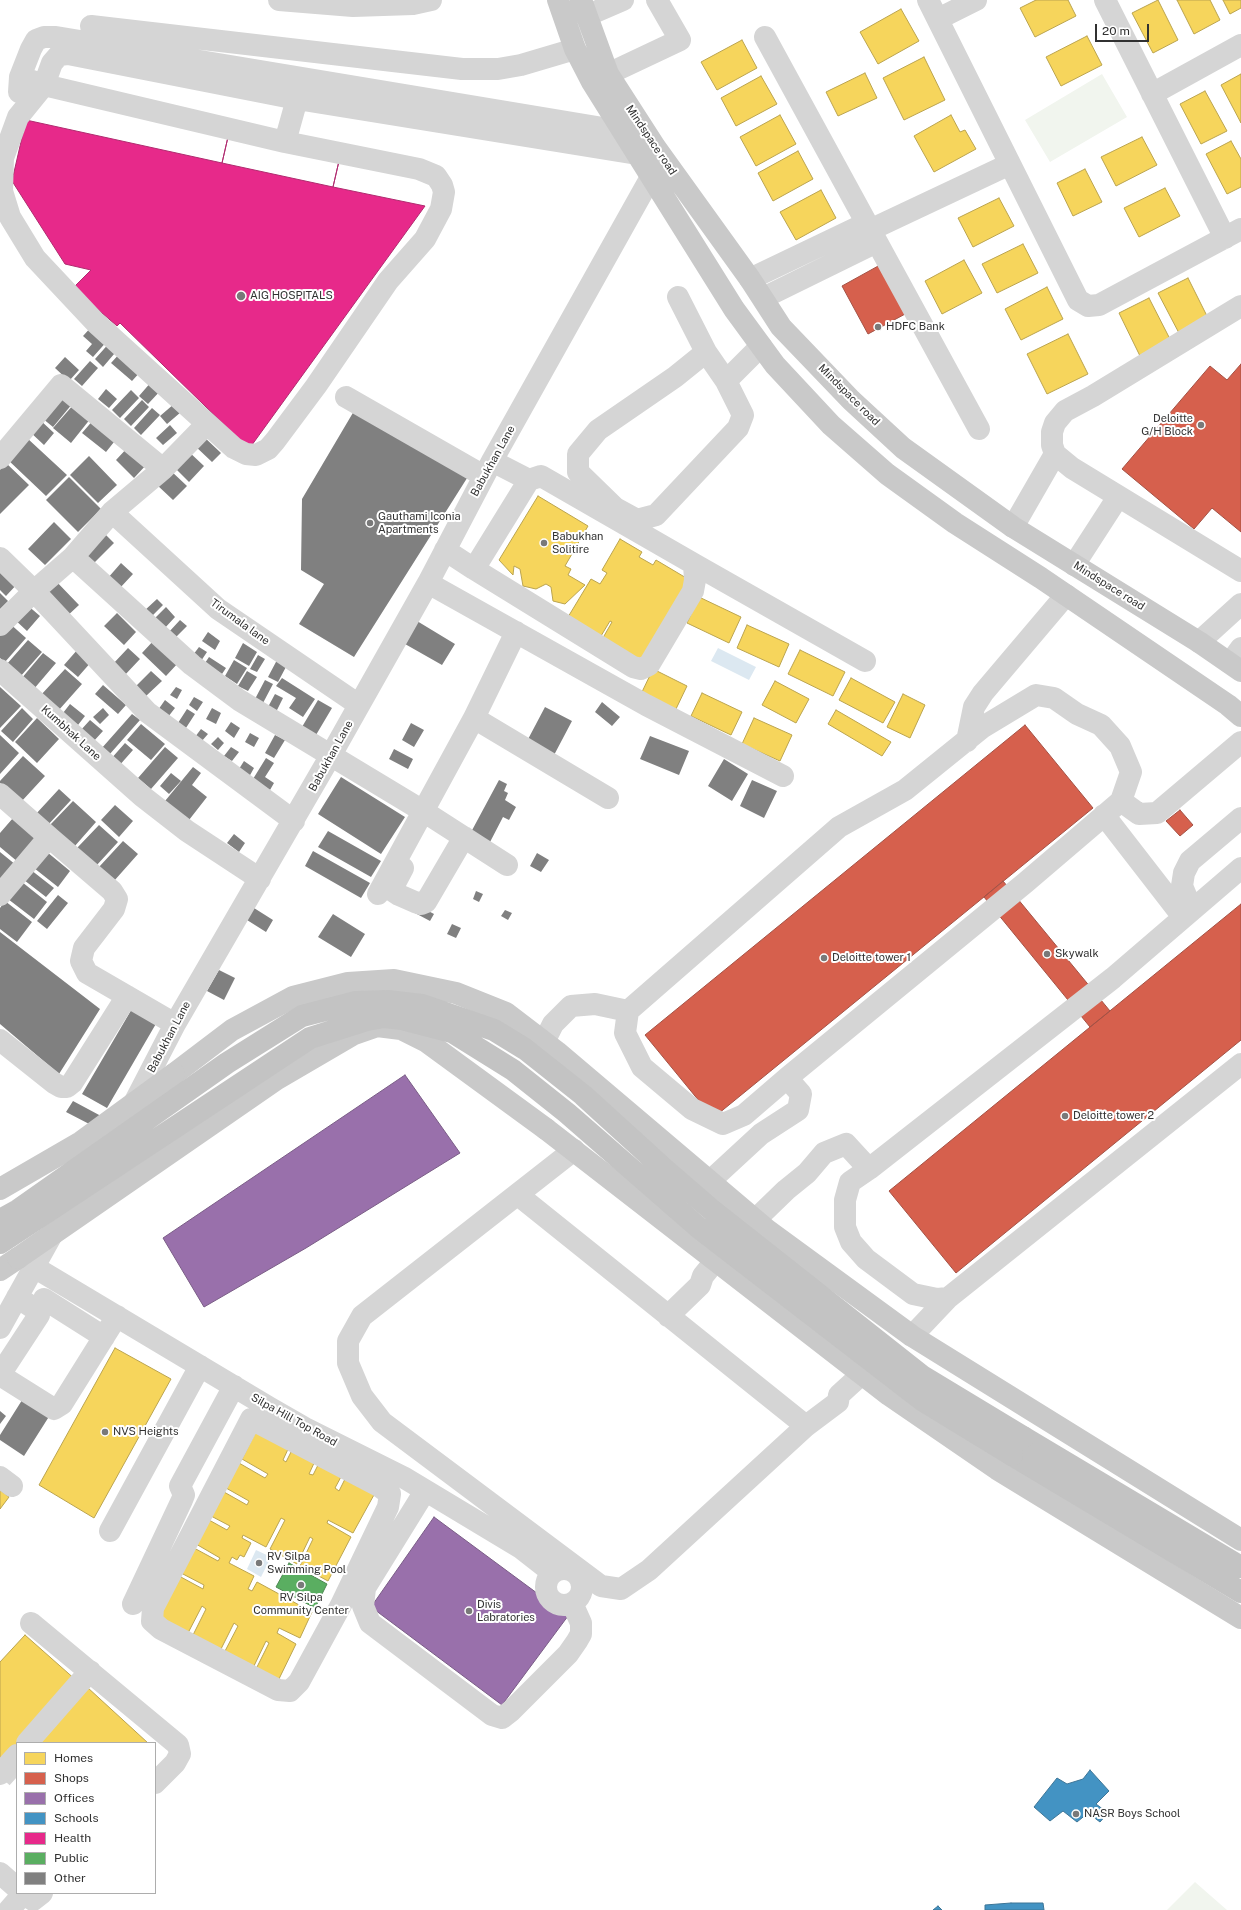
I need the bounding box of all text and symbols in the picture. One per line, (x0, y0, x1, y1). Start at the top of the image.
scale bar (1097, 16, 1151, 42)
text: 20 m (1102, 24, 1130, 38)
street label: Mindspace road (623, 103, 679, 177)
place label: AIG HOSPITALS (250, 289, 333, 303)
marker: AIG HOSPITALS (235, 290, 247, 302)
place label: HDFC Bank (886, 320, 945, 334)
marker: HDFC Bank (873, 322, 883, 332)
street label: Mindspace road (816, 362, 882, 428)
place label: Deloitte G/H Block (1141, 412, 1193, 438)
marker: Deloitte G/H Block (1196, 420, 1206, 430)
street label: Babukhan Lane (468, 423, 518, 499)
place label: Gauthami Iconia Apartments (378, 510, 460, 536)
marker: Gauthami Iconia Apartments (365, 518, 375, 528)
place label: Babukhan Solitire (552, 530, 603, 556)
marker: Babukhan Solitire (539, 538, 549, 548)
street label: Mindspace road (1071, 559, 1147, 613)
street label: Tirumala lane (208, 596, 272, 648)
street label: Kumbhak Lane (38, 703, 104, 763)
street label: Babukhan Lane (306, 718, 356, 794)
place label: Skywalk (1055, 947, 1099, 961)
marker: Skywalk (1042, 949, 1052, 959)
place label: Deloitte tower 1 (832, 951, 911, 965)
marker: Deloitte tower 1 (819, 953, 829, 963)
street label: Babukhan Lane (145, 999, 193, 1075)
place label: Deloitte tower 2 (1073, 1109, 1154, 1123)
marker: Deloitte tower 2 (1060, 1111, 1070, 1121)
street label: Silpa Hill Top Road (249, 1391, 339, 1449)
place label: NVS Heights (113, 1425, 179, 1439)
marker: NVS Heights (100, 1427, 110, 1437)
place label: RV Silpa Swimming Pool (267, 1550, 346, 1576)
marker: RV Silpa Swimming Pool (254, 1558, 264, 1568)
marker: RV Silpa Community Center (296, 1580, 306, 1590)
place label: RV Silpa Community Center (253, 1591, 349, 1617)
place label: Divis Labratories (477, 1598, 535, 1624)
marker: Divis Labratories (464, 1606, 474, 1616)
legend (16, 1742, 156, 1894)
text: Homes (54, 1751, 93, 1765)
text: Shops (54, 1771, 89, 1785)
text: Offices (54, 1791, 94, 1805)
place label: NASR Boys School (1084, 1807, 1180, 1821)
marker: NASR Boys School (1071, 1809, 1081, 1819)
text: Schools (54, 1811, 99, 1825)
text: Health (54, 1831, 91, 1845)
text: Public (54, 1851, 89, 1865)
text: Other (54, 1871, 86, 1885)

